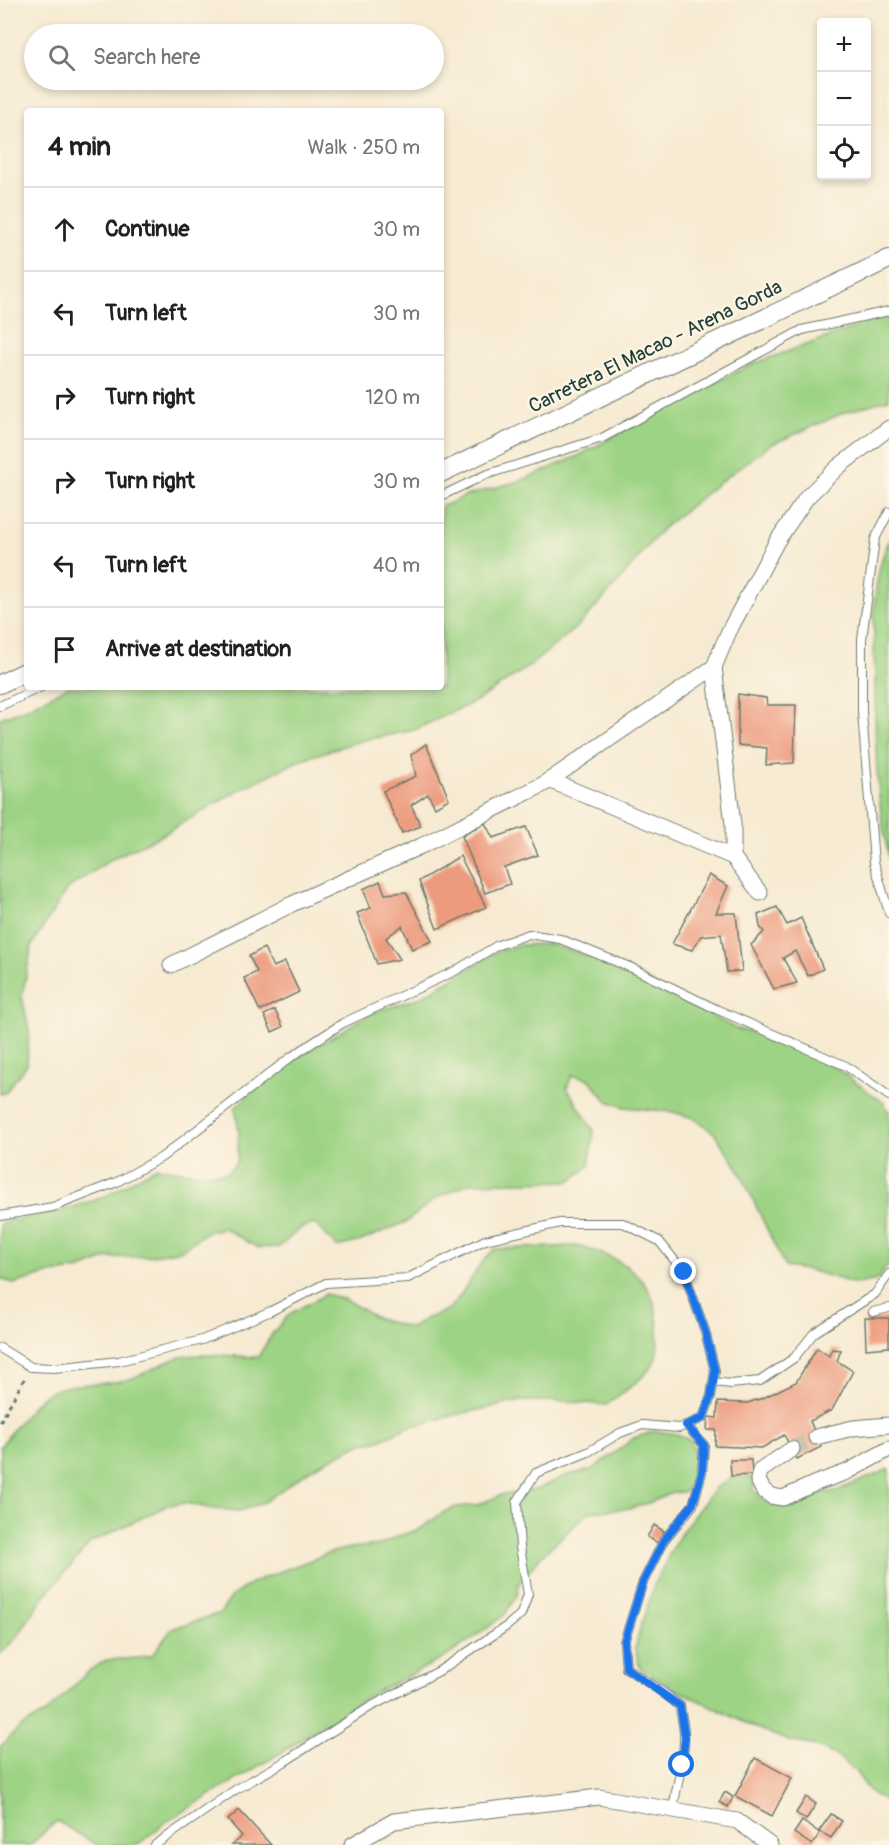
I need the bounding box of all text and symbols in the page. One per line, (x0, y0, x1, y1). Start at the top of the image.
map controls (817, 18, 871, 180)
button: + (817, 18, 871, 72)
search box (24, 24, 444, 90)
icon: search (45, 41, 78, 74)
text: Search here (93, 43, 200, 71)
button: − (817, 72, 871, 126)
button: locate (817, 126, 871, 180)
text: 4 min (48, 131, 111, 163)
text: Walk · 250 m (308, 135, 420, 160)
icon: ahead (48, 213, 81, 246)
text: Continue (105, 215, 189, 243)
text: 30 m (373, 217, 420, 242)
street label: Carretera El Macao - Arena Gorda (525, 274, 786, 419)
icon: left (48, 297, 81, 330)
text: Turn left (105, 299, 187, 327)
text: 30 m (373, 301, 420, 326)
icon: right (48, 381, 81, 414)
text: Turn right (105, 383, 195, 411)
text: 120 m (365, 385, 420, 410)
icon: right (48, 465, 81, 498)
text: Turn right (105, 467, 195, 495)
text: 30 m (373, 469, 420, 494)
icon: left (48, 549, 81, 582)
text: Turn left (105, 551, 187, 579)
text: 40 m (373, 553, 420, 578)
icon: arrive (48, 633, 81, 666)
text: Arrive at destination (105, 635, 291, 663)
route end (670, 1258, 696, 1284)
route start (668, 1751, 694, 1777)

